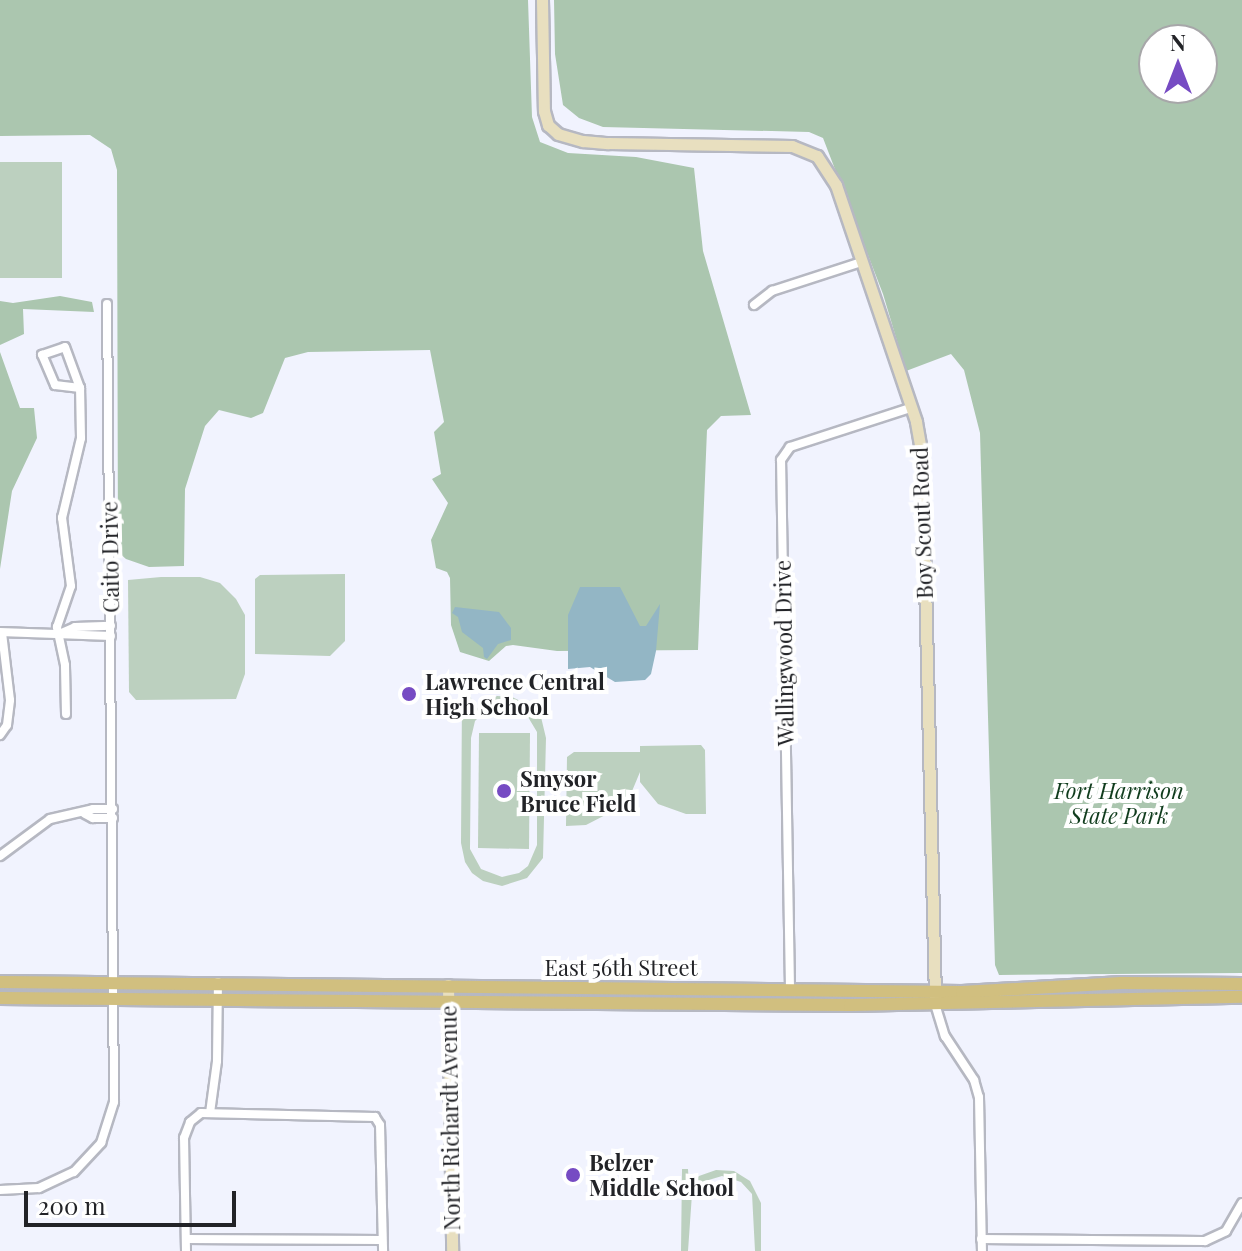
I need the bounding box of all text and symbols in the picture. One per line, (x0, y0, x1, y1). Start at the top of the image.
north arrow (1138, 24, 1218, 104)
text: N (1170, 27, 1186, 57)
street label: Boy Scout Road (906, 446, 938, 600)
street label: Caito Drive (96, 501, 124, 613)
street label: Wallingwood Drive (769, 560, 799, 746)
place label: Lawrence Central High School (425, 668, 605, 720)
marker: Lawrence Central High School (400, 685, 418, 703)
place label: Smysor Bruce Field (520, 765, 636, 816)
park label: Fort Harrison State Park (1054, 777, 1184, 828)
marker: Smysor Bruce Field (495, 782, 513, 800)
street label: East 56th Street (544, 955, 698, 981)
street label: North Richardt Avenue (435, 1005, 465, 1231)
place label: Belzer Middle School (589, 1149, 734, 1200)
marker: Belzer Middle School (564, 1166, 582, 1184)
scale bar (28, 1175, 240, 1225)
text: 200 m (38, 1189, 106, 1221)

